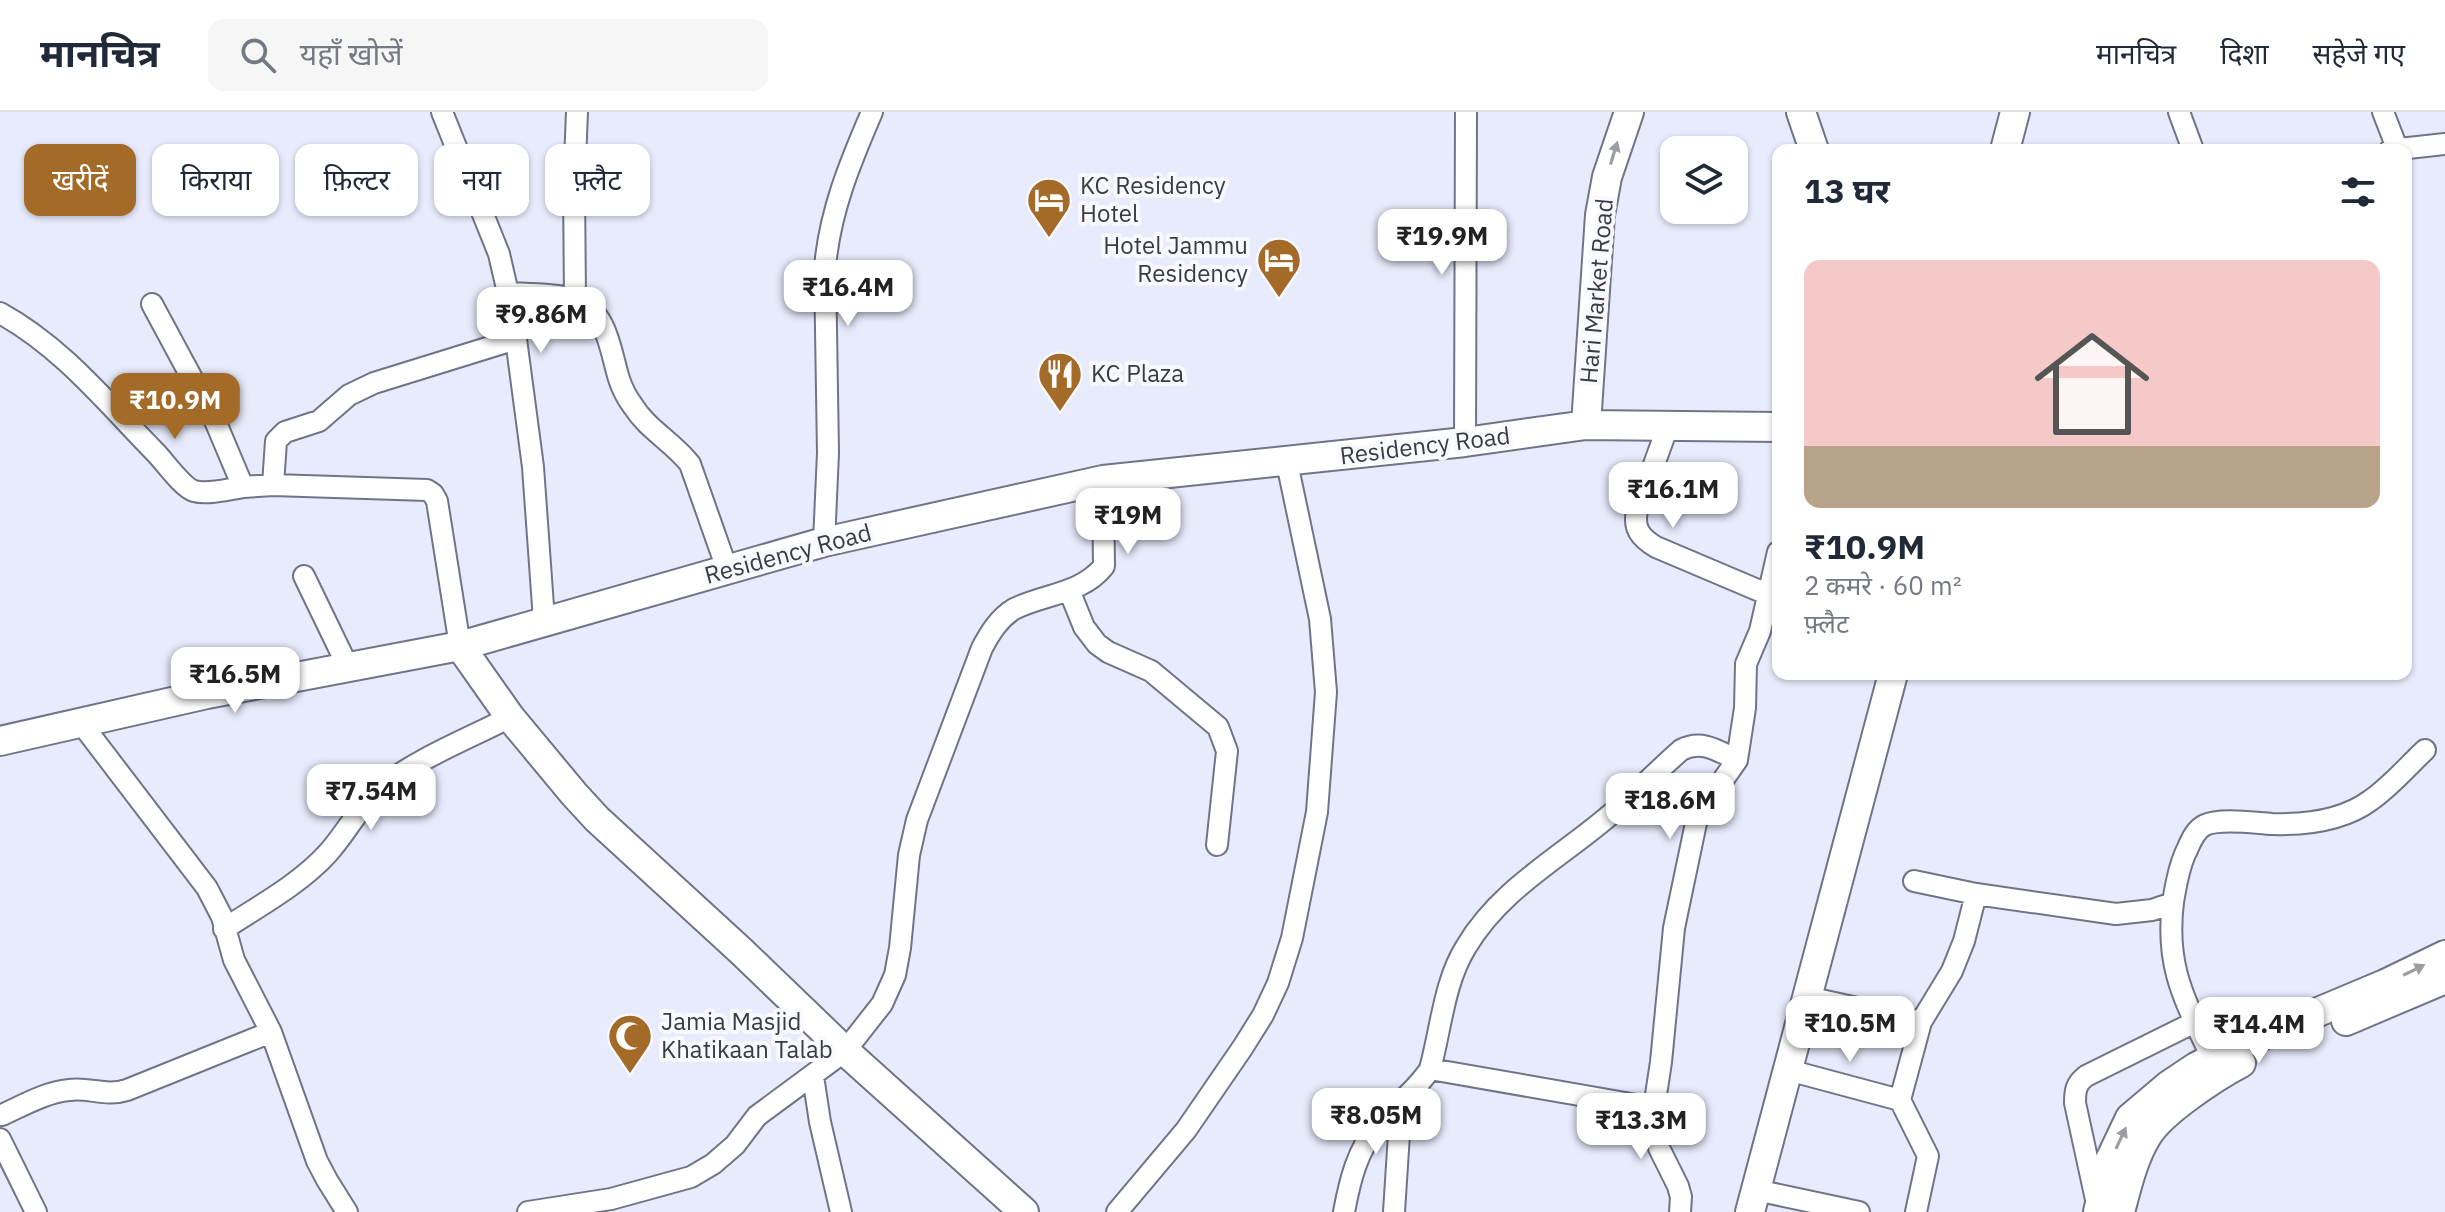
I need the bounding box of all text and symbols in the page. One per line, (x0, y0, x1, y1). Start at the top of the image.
search box (208, 19, 768, 91)
text: मानचित्र (40, 28, 160, 77)
icon: search (236, 33, 280, 77)
text: यहाँ खोजें (300, 34, 403, 73)
text: मानचित्र (2096, 35, 2176, 72)
text: दिशा (2220, 35, 2269, 72)
text: सहेजे गए (2313, 35, 2405, 72)
map controls (1660, 136, 1748, 224)
button: layers (1660, 136, 1748, 224)
one-way arrow (1609, 141, 1621, 165)
chip: खरीदें (24, 144, 136, 216)
chip: किराया (152, 144, 279, 216)
chip: फ़िल्टर (295, 144, 418, 216)
chip: नया (434, 144, 529, 216)
chip: फ़्लैट (545, 144, 650, 216)
text: 13 घर (1804, 168, 1890, 212)
place label: KC Residency Hotel (1080, 169, 1226, 229)
icon: filters (2336, 170, 2380, 214)
hotel icon: KC Residency Hotel (1025, 176, 1073, 239)
street label: Hari Market Road (1572, 197, 1620, 385)
pin: ₹19.9M (1377, 209, 1507, 277)
text: ₹19.9M (1396, 218, 1488, 252)
place label: Hotel Jammu Residency (1103, 229, 1248, 289)
hotel icon: Hotel Jammu Residency (1255, 236, 1303, 299)
pin: ₹16.4M (783, 260, 913, 328)
text: ₹16.4M (802, 269, 894, 303)
pin: ₹9.86M (476, 287, 606, 355)
text: ₹9.86M (495, 296, 587, 330)
icon: home (2020, 312, 2164, 456)
restaurant icon: KC Plaza (1036, 350, 1084, 413)
place label: KC Plaza (1091, 357, 1184, 389)
pin: ₹10.9M (110, 373, 240, 441)
text: ₹10.9M (129, 382, 221, 416)
street label: Residency Road (1338, 419, 1512, 471)
pin: ₹16.1M (1608, 462, 1738, 530)
text: ₹16.1M (1627, 471, 1719, 505)
pin: ₹19M (1081, 488, 1175, 556)
text: ₹19M (1094, 497, 1162, 531)
street label: Residency Road (701, 515, 875, 591)
text: ₹10.9M (1804, 524, 1925, 568)
text: 2 कमरे · 60 m² (1804, 568, 1962, 602)
text: फ़्लैट (1804, 606, 1849, 640)
pin: ₹16.5M (170, 647, 300, 715)
text: ₹16.5M (189, 656, 281, 690)
pin: ₹7.54M (306, 764, 436, 832)
text: ₹7.54M (325, 773, 417, 807)
pin: ₹18.6M (1605, 773, 1735, 841)
text: ₹18.6M (1624, 782, 1716, 816)
one-way arrow (2402, 963, 2425, 977)
pin: ₹10.5M (1785, 996, 1915, 1064)
pin: ₹14.4M (2194, 997, 2324, 1065)
place label: Jamia Masjid Khatikaan Talab (661, 1005, 833, 1065)
text: ₹10.5M (1804, 1005, 1896, 1039)
text: ₹14.4M (2213, 1006, 2305, 1040)
mosque icon: Jamia Masjid Khatikaan Talab (606, 1012, 654, 1075)
pin: ₹8.05M (1311, 1088, 1441, 1156)
pin: ₹13.3M (1576, 1093, 1706, 1161)
text: ₹8.05M (1330, 1097, 1422, 1131)
text: ₹13.3M (1595, 1102, 1687, 1136)
one-way arrow (2114, 1126, 2128, 1150)

